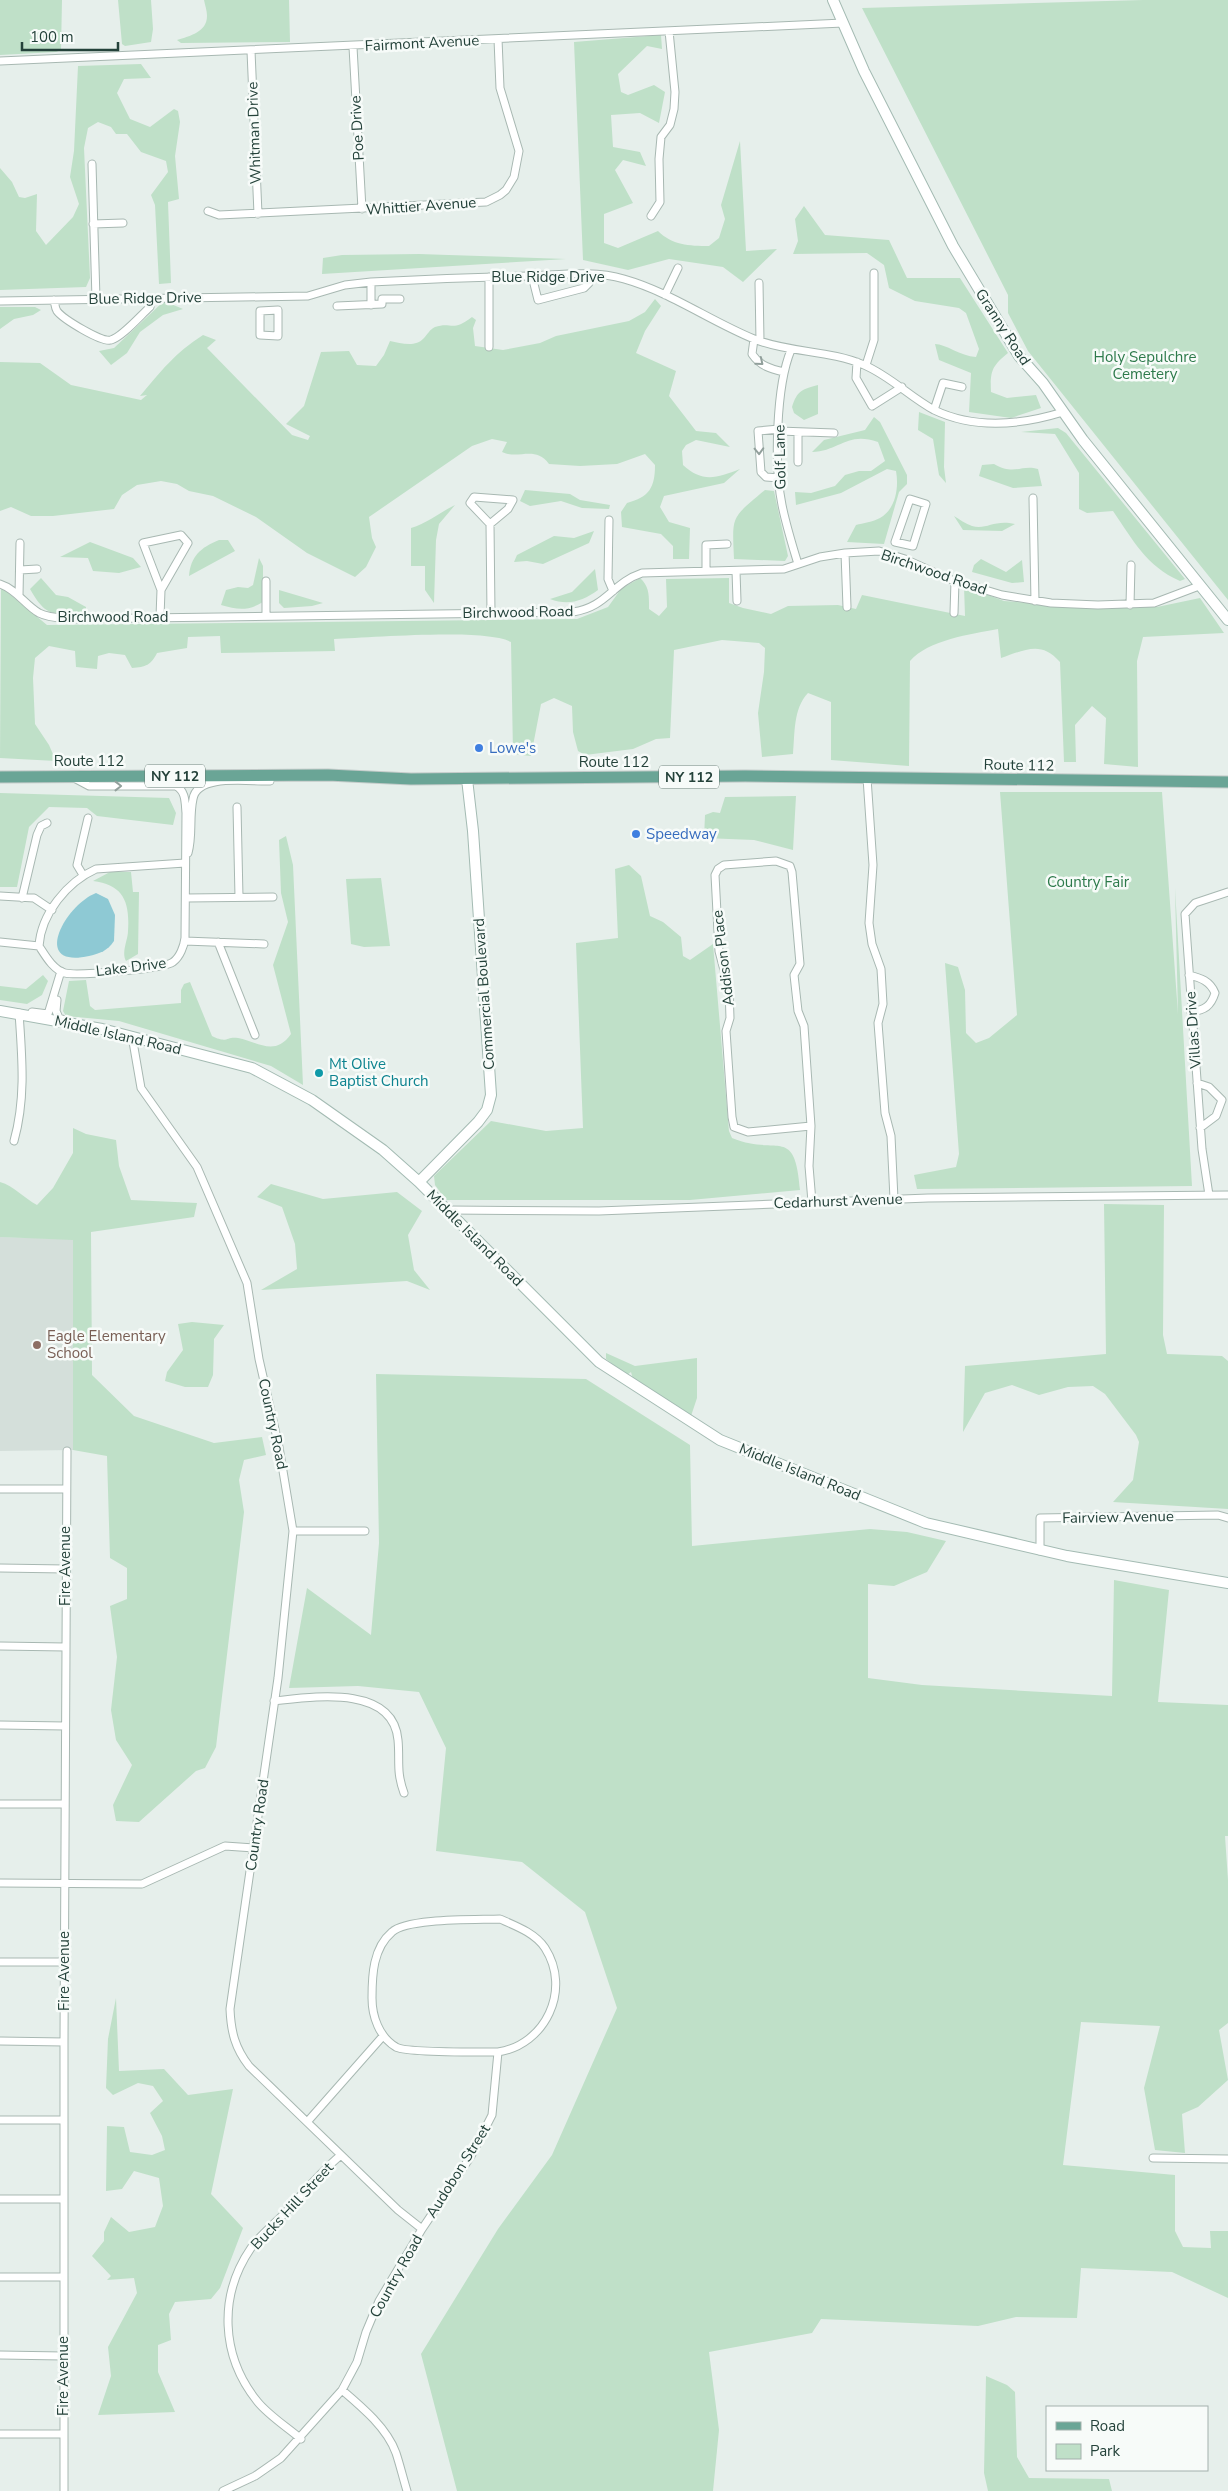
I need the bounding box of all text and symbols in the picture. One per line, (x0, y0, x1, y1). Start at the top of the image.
scale bar (22, 20, 119, 52)
text: 100 m (30, 27, 74, 47)
street label: Fairmont Avenue (364, 30, 480, 56)
street label: Whitman Drive (242, 81, 266, 185)
street label: Poe Drive (345, 95, 369, 161)
street label: Whittier Avenue (365, 192, 477, 220)
street label: Blue Ridge Drive (491, 267, 605, 287)
street label: Granny Road (971, 285, 1035, 369)
street label: Blue Ridge Drive (88, 287, 202, 309)
park label: Holy Sepulchre Cemetery (1093, 347, 1197, 384)
one-way arrow (754, 356, 763, 365)
street label: Golf Lane (769, 424, 791, 490)
one-way arrow (754, 448, 764, 455)
street label: Birchwood Road (878, 544, 990, 600)
street label: Birchwood Road (462, 601, 574, 623)
street label: Birchwood Road (58, 607, 168, 627)
place label: Lowe's (489, 738, 536, 758)
marker: Lowe's (473, 742, 485, 754)
street label: Route 112 (54, 751, 124, 771)
street label: Route 112 (579, 752, 649, 772)
street label: Route 112 (984, 754, 1054, 776)
road number: NY 112 (145, 764, 205, 788)
road number: NY 112 (659, 766, 719, 789)
one-way arrow (115, 781, 123, 791)
place label: Speedway (646, 824, 717, 844)
marker: Speedway (630, 828, 642, 840)
park label: Country Fair (1047, 872, 1130, 892)
street label: Addison Place (707, 909, 739, 1007)
street label: Commercial Boulevard (469, 917, 499, 1071)
street label: Lake Drive (95, 953, 167, 981)
street label: Villas Drive (1180, 991, 1206, 1070)
street label: Middle Island Road (53, 1011, 183, 1059)
place label: Mt Olive Baptist Church (329, 1054, 429, 1091)
marker: Mt Olive Baptist Church (313, 1067, 325, 1079)
street label: Middle Island Road (422, 1185, 528, 1291)
street label: Cedarhurst Avenue (773, 1189, 903, 1213)
place label: Eagle Elementary School (47, 1326, 166, 1363)
marker: Eagle Elementary School (31, 1339, 43, 1351)
street label: Country Road (254, 1377, 292, 1471)
street label: Middle Island Road (736, 1438, 864, 1506)
street label: Fairview Avenue (1062, 1506, 1174, 1528)
street label: Fire Avenue (55, 1526, 75, 1606)
street label: Country Road (241, 1778, 273, 1872)
street label: Fire Avenue (54, 1931, 74, 2011)
street label: Audobon Street (421, 2120, 495, 2222)
street label: Bucks Hill Street (246, 2157, 338, 2254)
street label: Country Road (365, 2231, 427, 2321)
street label: Fire Avenue (53, 2336, 73, 2416)
legend (1046, 2406, 1208, 2471)
text: Road (1090, 2416, 1125, 2436)
text: Park (1090, 2441, 1120, 2461)

